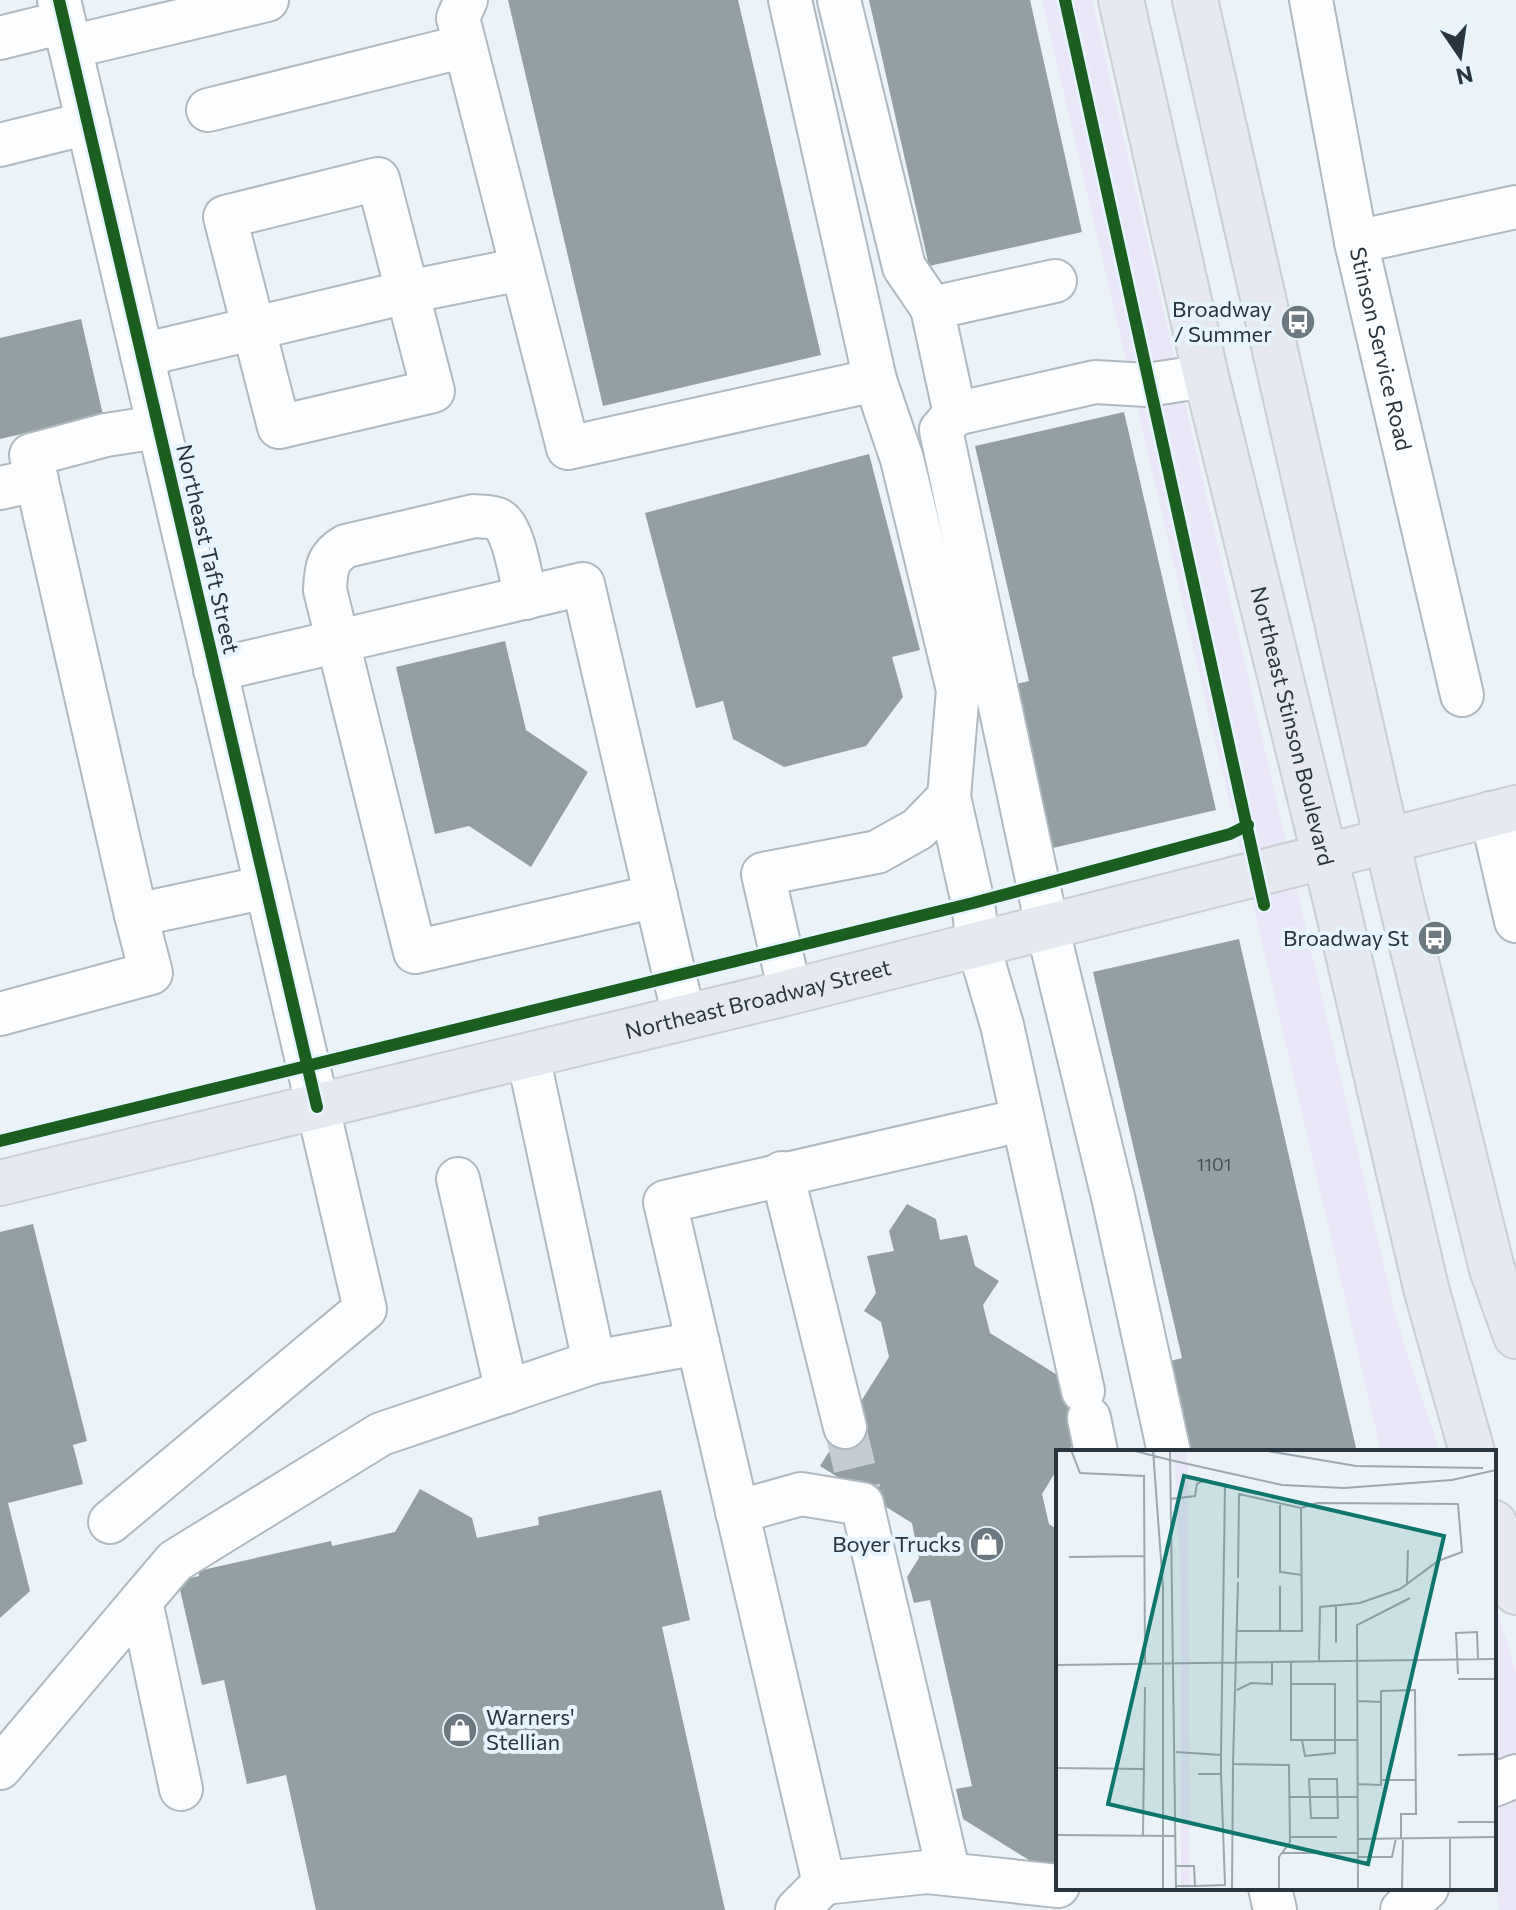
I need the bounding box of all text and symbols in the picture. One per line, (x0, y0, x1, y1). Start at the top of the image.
north arrow (1420, 16, 1500, 96)
text: N (1454, 61, 1476, 91)
street label: Stinson Service Road (1345, 244, 1418, 453)
place label: Broadway / Summer (1172, 295, 1272, 347)
bus stop icon: Broadway / Summer (1279, 303, 1317, 341)
street label: Northeast Taft Street (171, 441, 246, 656)
street label: Northeast Stinson Boulevard (1245, 583, 1341, 868)
bus stop icon: Broadway St (1416, 919, 1454, 957)
place label: Broadway St (1283, 924, 1409, 951)
street label: Northeast Broadway Street (622, 953, 894, 1044)
house number: 1101 (1197, 1153, 1231, 1175)
inset map (1056, 1450, 1496, 1890)
shop icon: Boyer Trucks (968, 1525, 1006, 1563)
place label: Boyer Trucks (832, 1530, 961, 1557)
place label: Warners' Stellian (486, 1703, 575, 1755)
shop icon: Warners' Stellian (441, 1711, 479, 1749)

